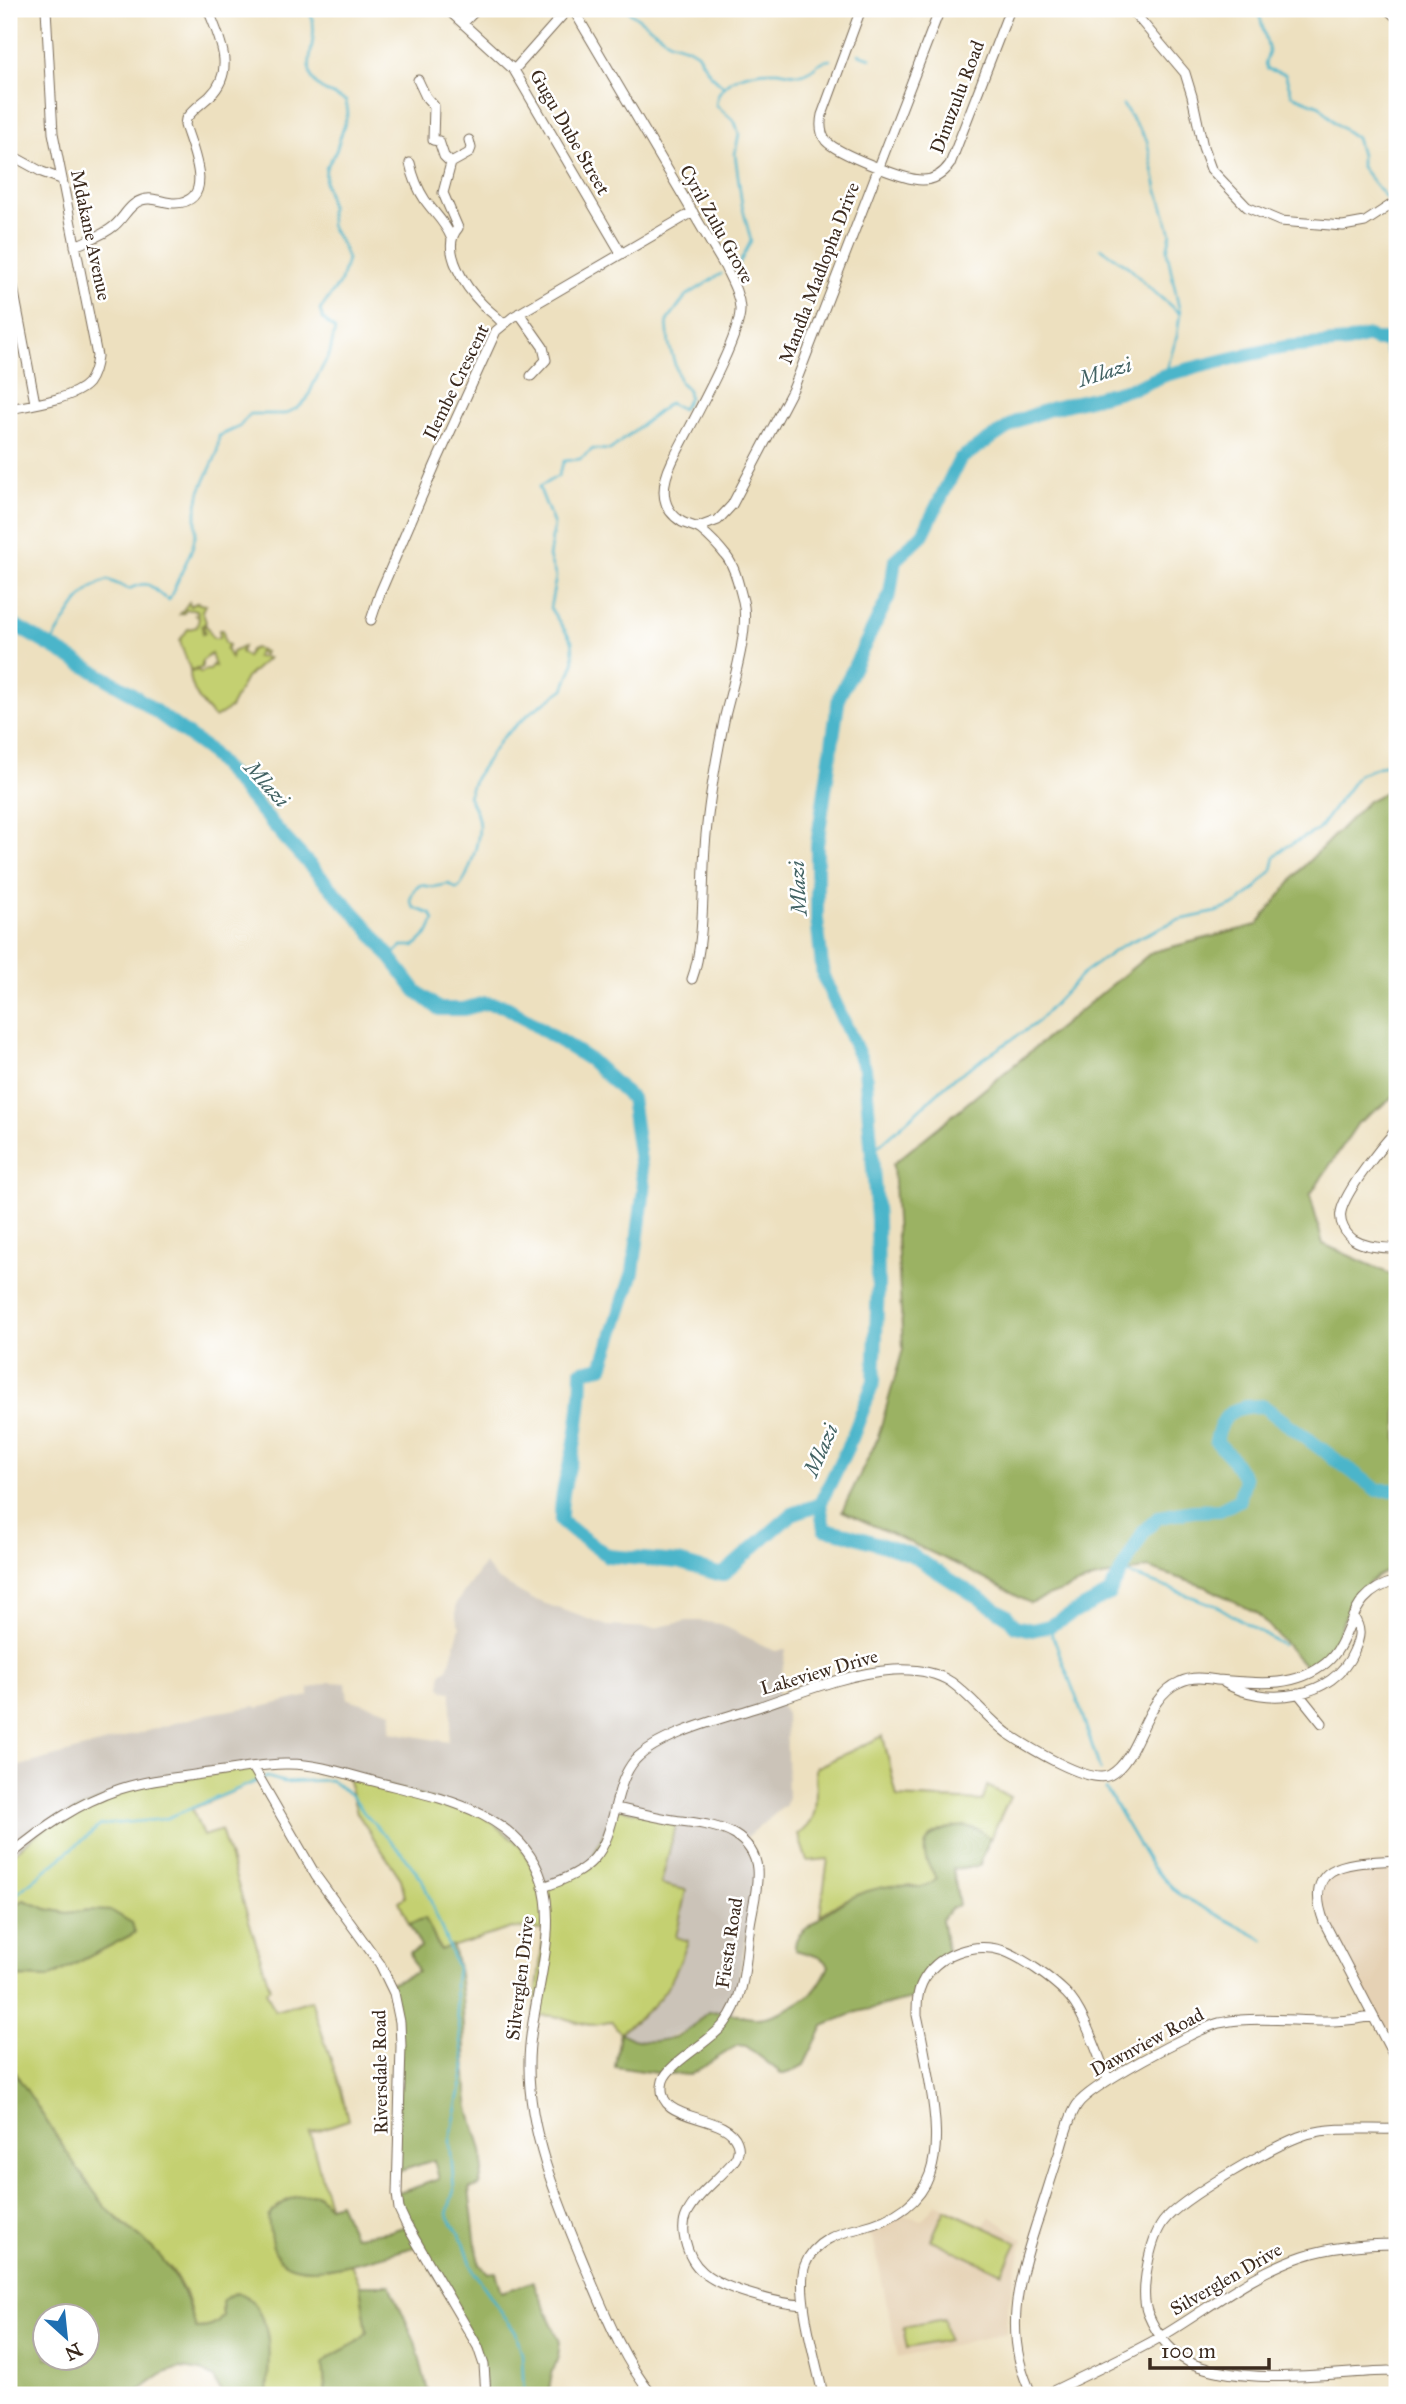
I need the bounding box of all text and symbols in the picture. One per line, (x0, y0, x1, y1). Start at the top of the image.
street label: Dinuzulu Road (925, 37, 989, 157)
street label: Gugu Dube Street (524, 65, 615, 199)
street label: Cyril Zulu Grove (675, 161, 759, 287)
street label: Mdakane Avenue (66, 167, 116, 303)
street label: Mandla Madlopha Drive (774, 179, 864, 367)
street label: Ilembe Crescent (418, 320, 494, 444)
water label: Mlazi (1073, 352, 1135, 393)
water label: Mlazi (238, 754, 295, 813)
water label: Mlazi (784, 860, 813, 918)
water label: Mlazi (797, 1420, 844, 1482)
street label: Lakeview Drive (758, 1644, 881, 1700)
street label: Fiesta Road (710, 1895, 748, 1990)
street label: Silverglen Drive (501, 1914, 540, 2042)
street label: Dawnview Road (1087, 2002, 1208, 2081)
street label: Riversdale Road (367, 2009, 393, 2134)
street label: Silverglen Drive (1166, 2238, 1287, 2321)
north arrow (32, 2302, 102, 2372)
scale bar (1150, 2327, 1270, 2371)
text: N (61, 2338, 86, 2366)
text: 100 m (1161, 2338, 1216, 2364)

